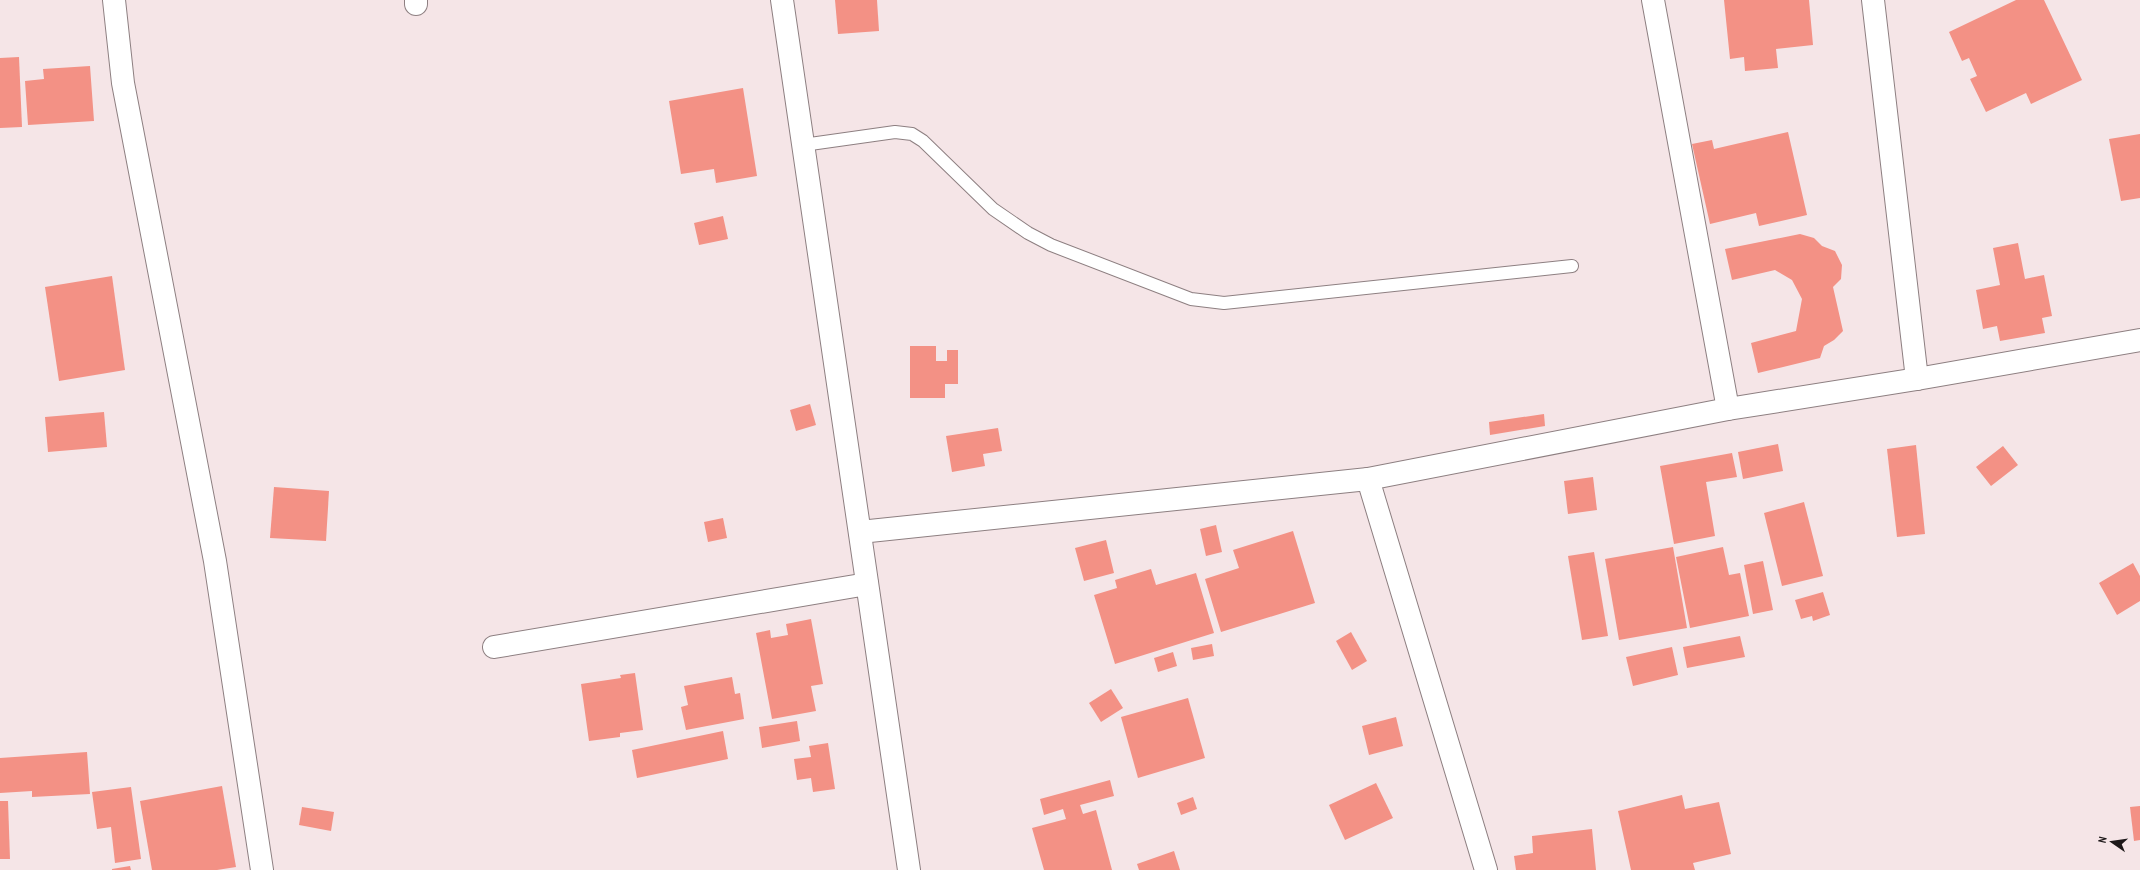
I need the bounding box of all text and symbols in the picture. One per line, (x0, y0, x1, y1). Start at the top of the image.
north arrow (2092, 822, 2132, 862)
text: N (2095, 835, 2110, 844)

